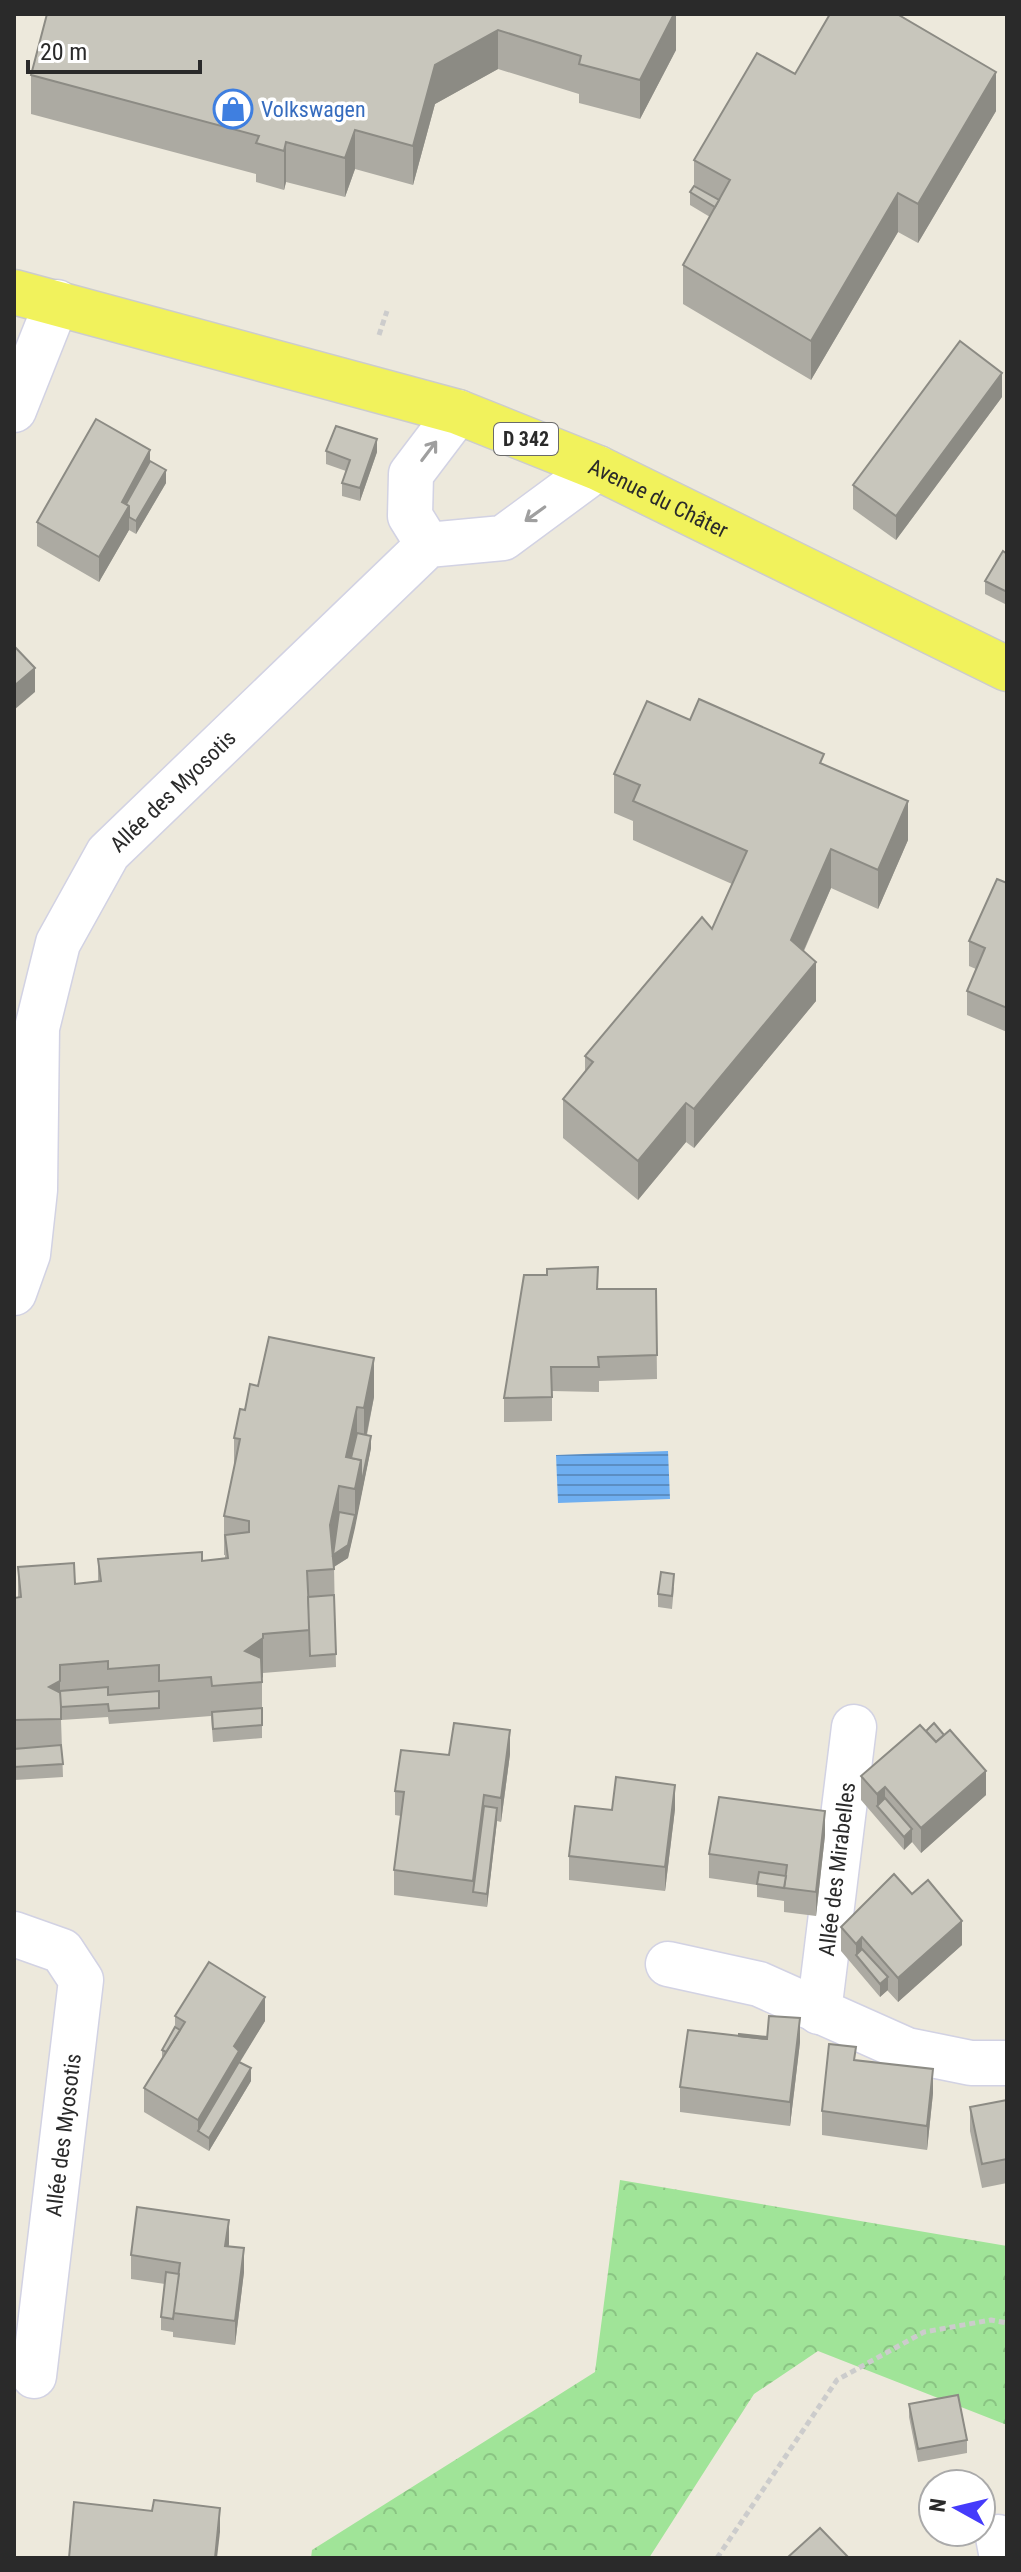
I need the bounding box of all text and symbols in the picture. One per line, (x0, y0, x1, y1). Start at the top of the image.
scale bar (28, 24, 200, 74)
text: 20 m (40, 38, 87, 66)
shop icon: Volkswagen (212, 88, 254, 130)
place label: Volkswagen (261, 97, 366, 122)
road number: D 342 (494, 423, 558, 455)
one-way arrow (420, 441, 437, 462)
street label: Avenue du Châter (585, 454, 732, 543)
one-way arrow (525, 506, 546, 523)
street label: Allée des Myosotis (105, 725, 241, 857)
street label: Allée des Mirabelles (814, 1781, 860, 1958)
street label: Allée des Myosotis (41, 2052, 86, 2218)
north arrow (917, 2468, 997, 2548)
text: N (924, 2497, 951, 2514)

